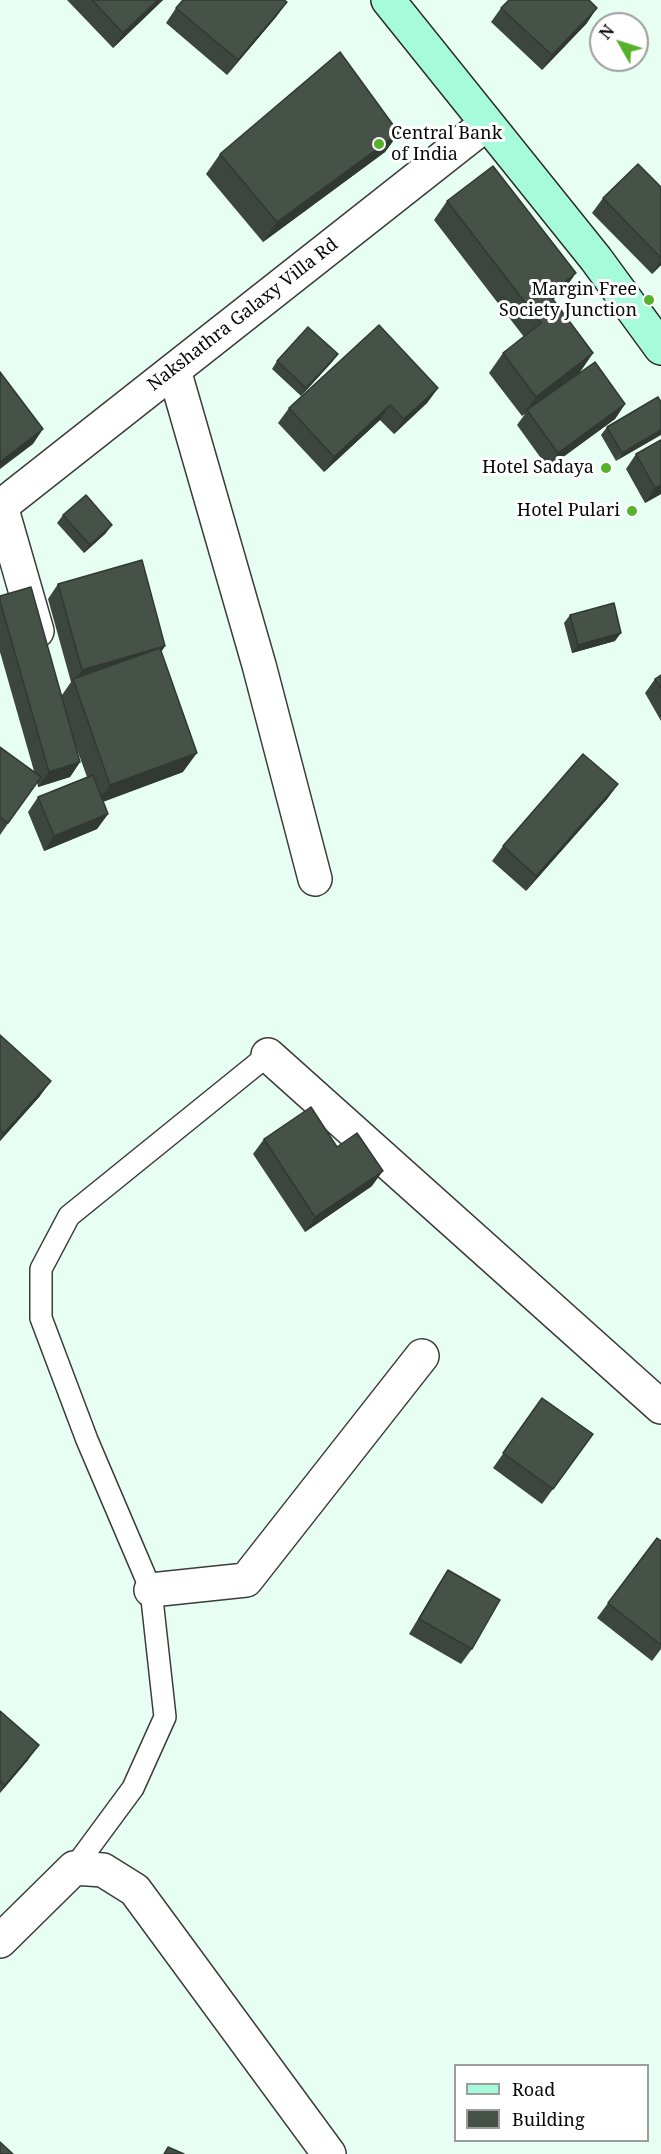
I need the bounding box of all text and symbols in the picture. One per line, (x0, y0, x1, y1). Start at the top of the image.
north arrow (589, 12, 649, 72)
text: N (594, 20, 619, 44)
place label: Central Bank of India (391, 123, 502, 166)
marker: Central Bank of India (372, 137, 386, 151)
street label: Nakshathra Galaxy Villa Rd (144, 234, 342, 396)
place label: Margin Free Society Junction (499, 279, 637, 322)
marker: Margin Free Society Junction (642, 293, 656, 307)
place label: Hotel Sadaya (482, 457, 594, 479)
marker: Hotel Sadaya (599, 461, 613, 475)
place label: Hotel Pulari (517, 500, 620, 522)
marker: Hotel Pulari (625, 504, 639, 518)
legend (454, 2064, 649, 2142)
text: Road (512, 2077, 555, 2101)
text: Building (512, 2107, 585, 2131)

